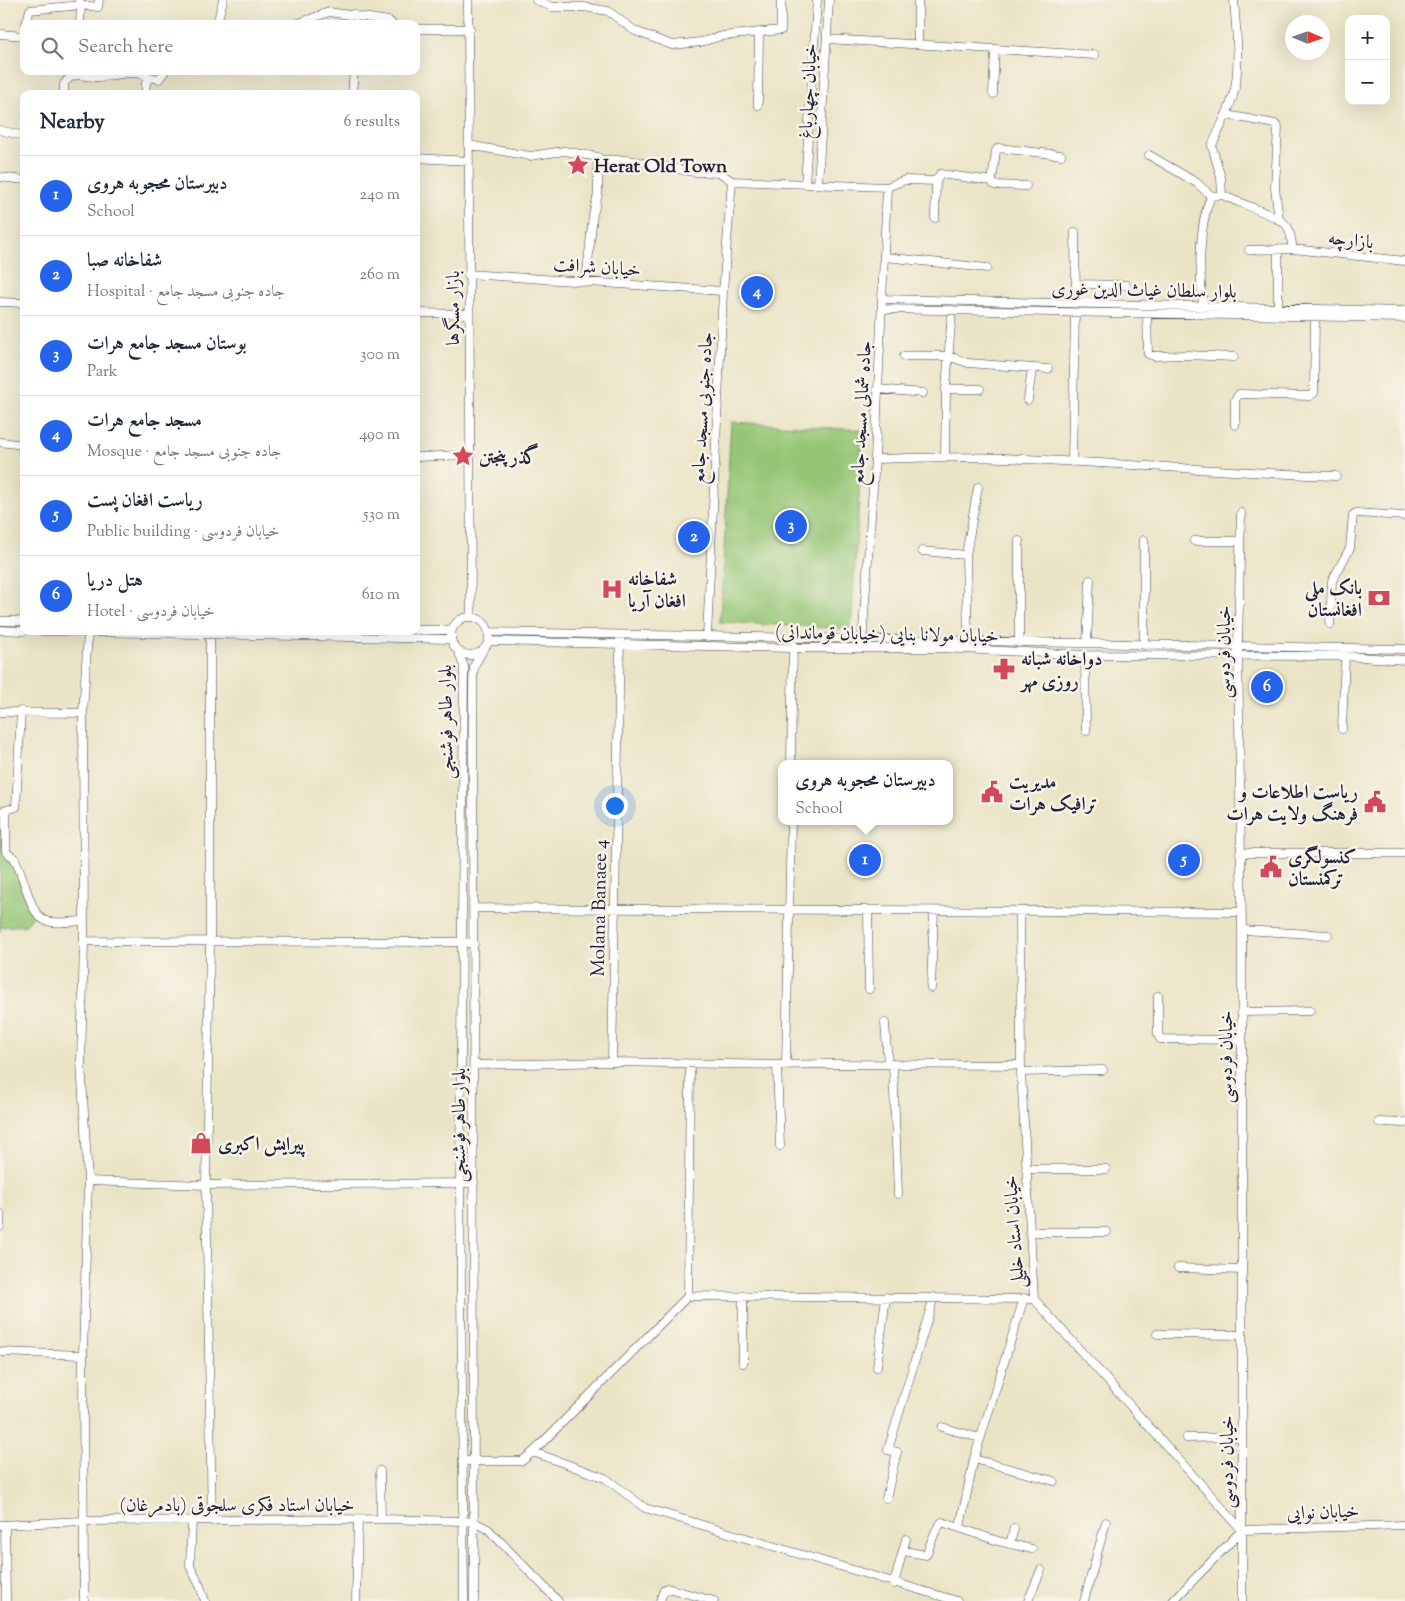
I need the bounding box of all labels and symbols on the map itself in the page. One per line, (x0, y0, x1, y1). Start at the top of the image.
north arrow (1285, 15, 1330, 60)
street label: خیابان چهارباغ (794, 43, 825, 140)
place icon: Herat Old Town (565, 152, 591, 178)
place label: Herat Old Town (594, 154, 728, 181)
street label: بازارچه (1326, 226, 1375, 257)
street label: خیابان شرافت (552, 252, 642, 285)
street label: بازار مسگرها (441, 271, 468, 345)
pin: 4 (741, 273, 773, 311)
street label: بلوار سلطان غیاث الدین غوری (1051, 276, 1237, 307)
street label: جاده جنوبی مسجد جامع (686, 331, 723, 485)
street label: جاده شمالی مسجد جامع (845, 340, 882, 486)
place icon: گذر پنجتن (450, 443, 476, 469)
place label: گذر پنجتن (479, 443, 539, 472)
pin: 3 (775, 507, 807, 545)
pin: 2 (678, 518, 710, 556)
place label: شفاخانه افغان آریا (628, 567, 686, 616)
hospital icon: شفاخانه افغان آریا (599, 576, 625, 602)
place label: بانک ملی افغانستان (1304, 576, 1362, 625)
bank icon: بانک ملی افغانستان (1366, 585, 1392, 611)
street label: خیابان فردوسی (1212, 606, 1239, 699)
street label: خیابان مولانا بنایی (خیابان قوماندانی) (775, 620, 999, 651)
place label: دواخانه شبانه روزی مهر (1019, 647, 1103, 696)
pharmacy icon: دواخانه شبانه روزی مهر (991, 656, 1017, 682)
street label: بلوار طاهر فوشنجی (433, 664, 462, 780)
pin: 6 (1251, 668, 1283, 706)
place label: مدیریت ترافیک هرات (1009, 770, 1097, 819)
public building icon: مدیریت ترافیک هرات (979, 779, 1005, 805)
place label: ریاست اطلاعات و فرهنگ ولایت هرات (1226, 780, 1358, 829)
public building icon: ریاست اطلاعات و فرهنگ ولایت هرات (1362, 789, 1388, 815)
your location (602, 793, 628, 819)
street label: Molana Banaee 4 (586, 839, 615, 977)
pin: 1 (849, 841, 881, 879)
pin: 5 (1168, 841, 1200, 879)
place label: کنسولگری ترکمنستان (1288, 845, 1356, 894)
public building icon: کنسولگری ترکمنستان (1258, 854, 1284, 880)
street label: خیابان فردوسی (1214, 1011, 1241, 1104)
street label: بلوار طاهر فوشنجی (447, 1068, 474, 1182)
shop icon: پیرایش اکبری (188, 1130, 214, 1156)
place label: پیرایش اکبری (218, 1132, 306, 1159)
street label: خیابان استاد خلیلی (998, 1174, 1033, 1289)
street label: خیابان فردوسی (1215, 1416, 1242, 1509)
street label: خیابان استاد فکری سلجوقی (بادمرغان) (120, 1493, 354, 1520)
street label: خیابان نوایی (1286, 1499, 1360, 1528)

